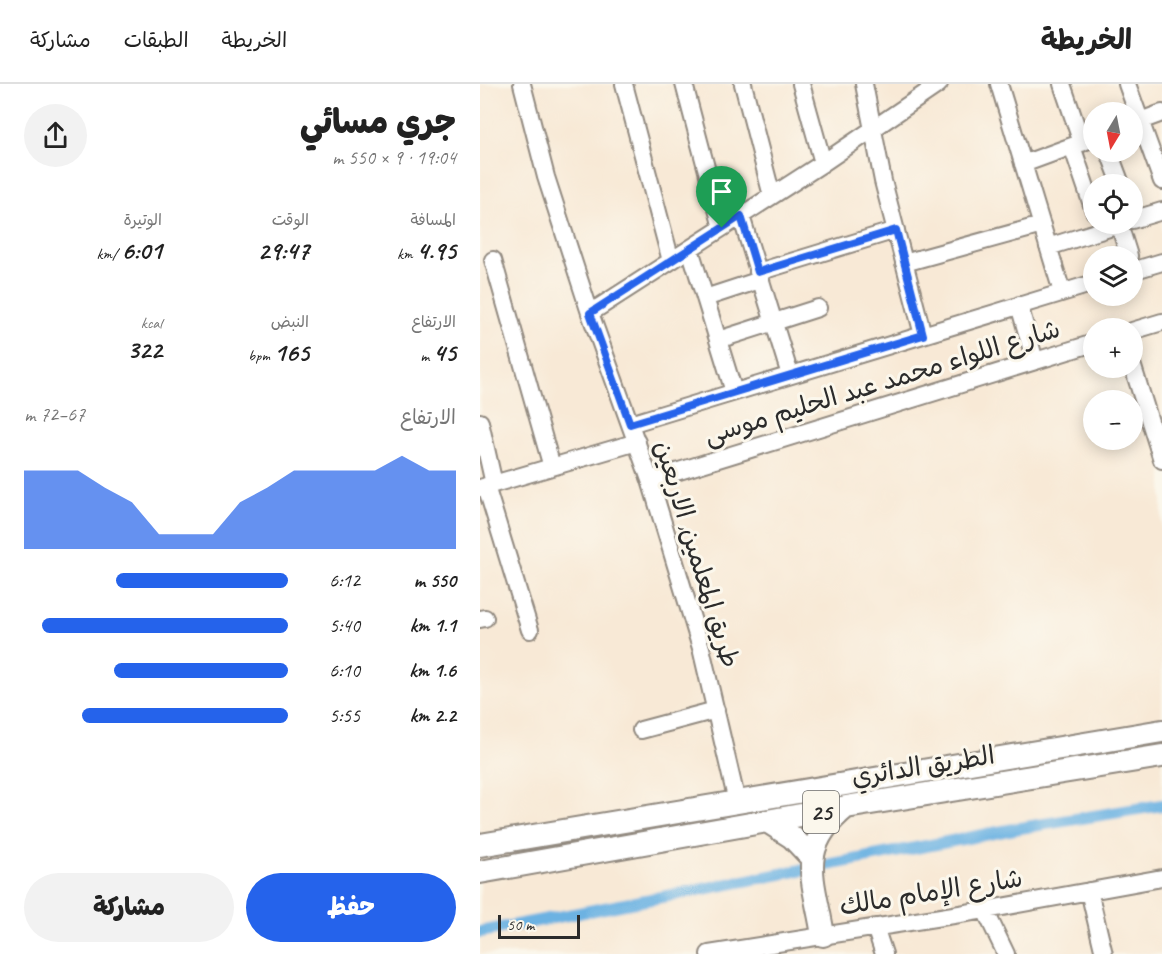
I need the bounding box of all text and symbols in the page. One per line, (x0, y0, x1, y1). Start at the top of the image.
text: الخريطة (1041, 22, 1132, 57)
text: مشاركة (30, 27, 91, 53)
text: الطبقات (124, 27, 189, 53)
text: الخريطة (222, 27, 287, 53)
text: جري مسائي (300, 101, 456, 143)
north arrow (1083, 102, 1143, 162)
map controls (1083, 102, 1143, 450)
button: share (24, 104, 87, 167)
text: 19:04 · 9 × 550 m (332, 145, 456, 170)
pin (696, 166, 747, 228)
button: locate (1083, 174, 1143, 234)
icon: arrive (705, 175, 738, 208)
text: الوتيرة (123, 210, 162, 230)
text: الوقت (272, 210, 309, 230)
text: المسافة (410, 210, 456, 230)
text: 6:01 (121, 234, 162, 267)
text: 29:47 (257, 234, 309, 267)
text: 4.95 (416, 234, 456, 267)
text: /km (96, 244, 121, 264)
text: km (397, 244, 416, 264)
button: layers (1083, 246, 1143, 306)
text: النبض (271, 312, 309, 332)
text: الارتفاع (411, 312, 456, 332)
street label: شارع اللواء محمد عبد الحليم موسى (700, 312, 1065, 455)
text: kcal (141, 313, 162, 333)
button: + (1083, 318, 1143, 378)
text: 322 (127, 333, 162, 366)
text: 165 (274, 336, 309, 369)
text: 45 (433, 336, 456, 369)
text: bpm (248, 346, 274, 366)
text: m (420, 346, 433, 366)
button: − (1083, 390, 1143, 450)
text: 67–72 m (24, 402, 85, 427)
text: الارتفاع (400, 405, 456, 430)
street label: طريق المعلمين, الاربعين (647, 436, 747, 672)
text: 6:12 (329, 568, 360, 593)
text: 550 m (413, 568, 456, 593)
text: 5:40 (329, 613, 360, 638)
text: 1.1 km (409, 613, 456, 638)
text: 6:10 (329, 658, 360, 683)
text: 1.6 km (409, 658, 456, 683)
text: 5:55 (329, 703, 360, 728)
text: 2.2 km (409, 703, 456, 728)
street label: الطريق الدائري (849, 738, 997, 796)
road number: 25 (803, 791, 839, 833)
street label: شارع الإمام مالك (837, 861, 1025, 926)
button: مشاركة (24, 873, 234, 942)
button: حفظ (246, 873, 456, 942)
scale bar (498, 912, 580, 940)
text: 50 m (507, 915, 534, 935)

